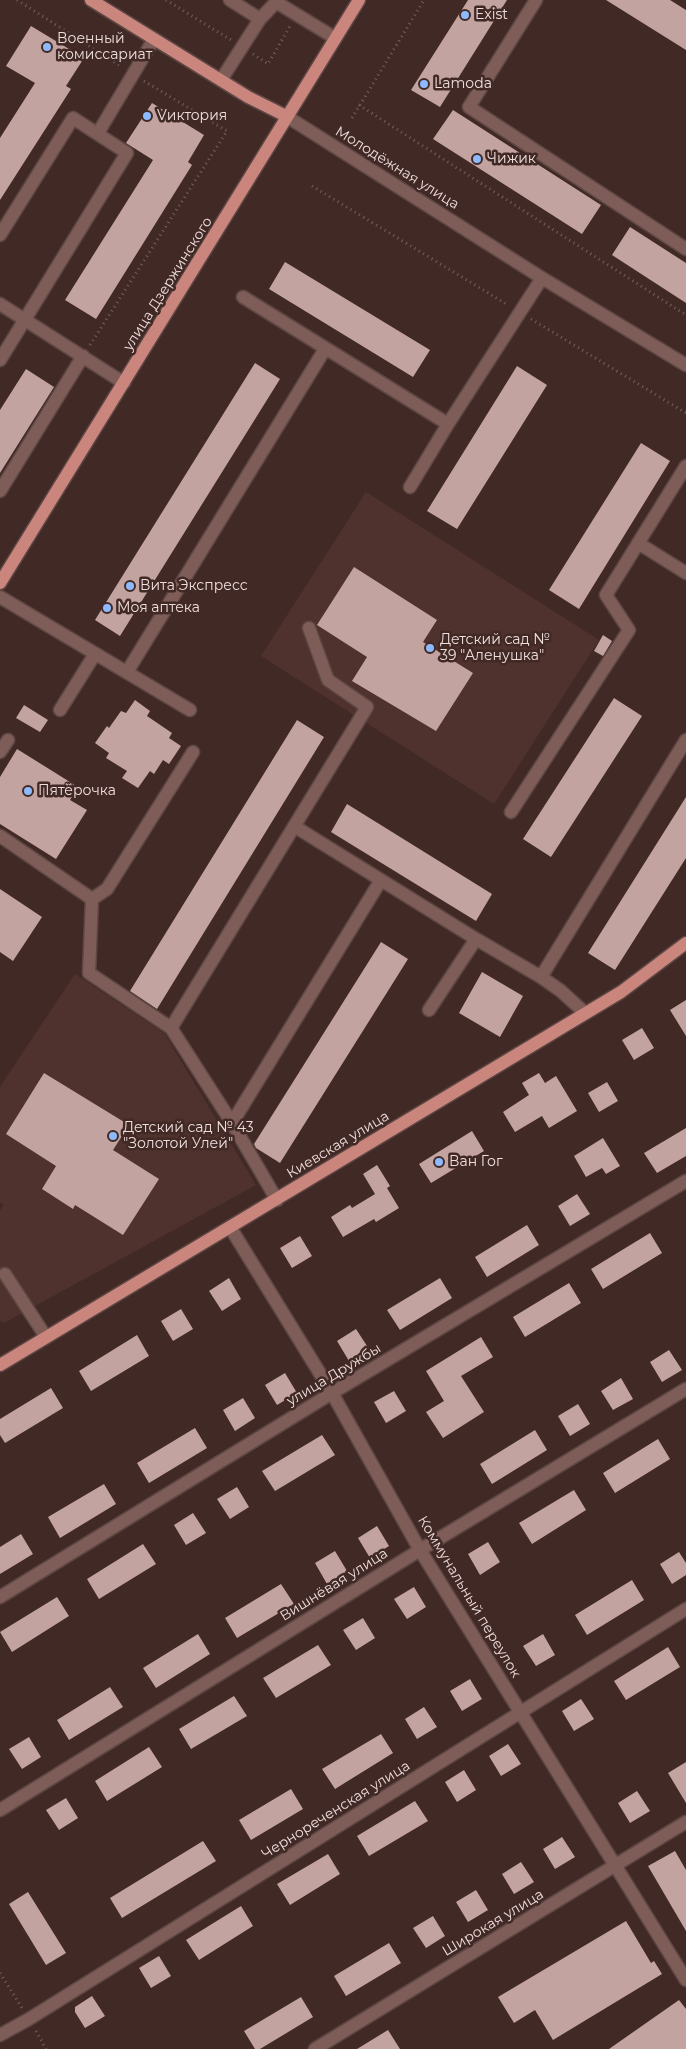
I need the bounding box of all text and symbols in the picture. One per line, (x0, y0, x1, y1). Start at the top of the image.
place label: Exist (475, 7, 508, 23)
marker: Exist (459, 9, 471, 21)
place label: Военный комиссариат (57, 31, 152, 64)
marker: Военный комиссариат (41, 41, 53, 53)
place label: Lamoda (434, 76, 492, 92)
marker: Lamoda (418, 78, 430, 90)
place label: Vиктория (157, 108, 227, 124)
marker: Vиктория (141, 110, 153, 122)
street label: Молодёжная улица (332, 123, 462, 213)
place label: Чижик (487, 151, 536, 167)
marker: Чижик (471, 153, 483, 165)
street label: улица Дзержинского (120, 214, 216, 354)
place label: Вита Экспресс (140, 578, 248, 594)
marker: Вита Экспресс (124, 580, 136, 592)
place label: Моя аптека (117, 600, 200, 616)
marker: Моя аптека (101, 602, 113, 614)
place label: Детский сад № 39 "Аленушка" (440, 632, 550, 664)
marker: Детский сад № 39 "Аленушка" (424, 642, 436, 654)
place label: Пятёрочка (38, 783, 116, 799)
marker: Пятёрочка (22, 785, 34, 797)
street label: Киевская улица (284, 1108, 392, 1182)
place label: Детский сад № 43 "Золотой Улей" (123, 1120, 254, 1152)
marker: Детский сад № 43 "Золотой Улей" (107, 1130, 119, 1142)
place label: Ван Гог (449, 1154, 503, 1170)
marker: Ван Гог (433, 1156, 445, 1168)
street label: улица Дружбы (284, 1340, 384, 1410)
street label: Коммунальный переулок (414, 1513, 524, 1681)
street label: Вишнёвая улица (277, 1545, 391, 1625)
street label: Чернореченская улица (259, 1757, 413, 1863)
street label: Широкая улица (439, 1886, 547, 1960)

